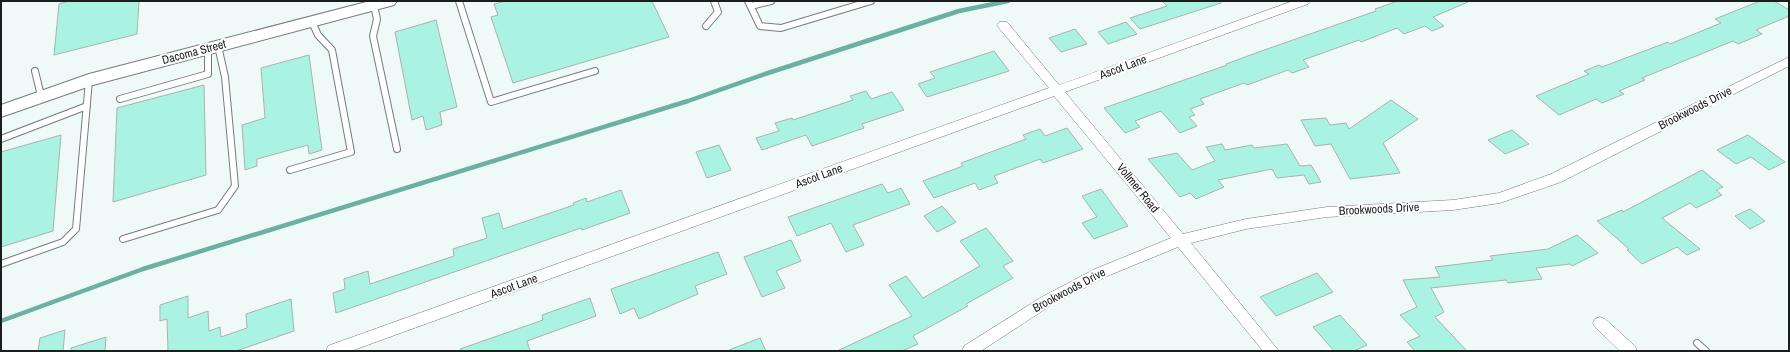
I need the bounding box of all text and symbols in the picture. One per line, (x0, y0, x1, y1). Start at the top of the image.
street label: Dacoma Street (160, 36, 228, 68)
street label: Ascot Lane (1096, 51, 1149, 83)
street label: Brookwoods Drive (1656, 83, 1734, 133)
street label: Ascot Lane (792, 160, 845, 192)
street label: Vollmer Road (1113, 160, 1163, 216)
street label: Brookwoods Drive (1338, 199, 1420, 219)
street label: Brookwoods Drive (1030, 264, 1108, 316)
street label: Ascot Lane (487, 270, 540, 302)

